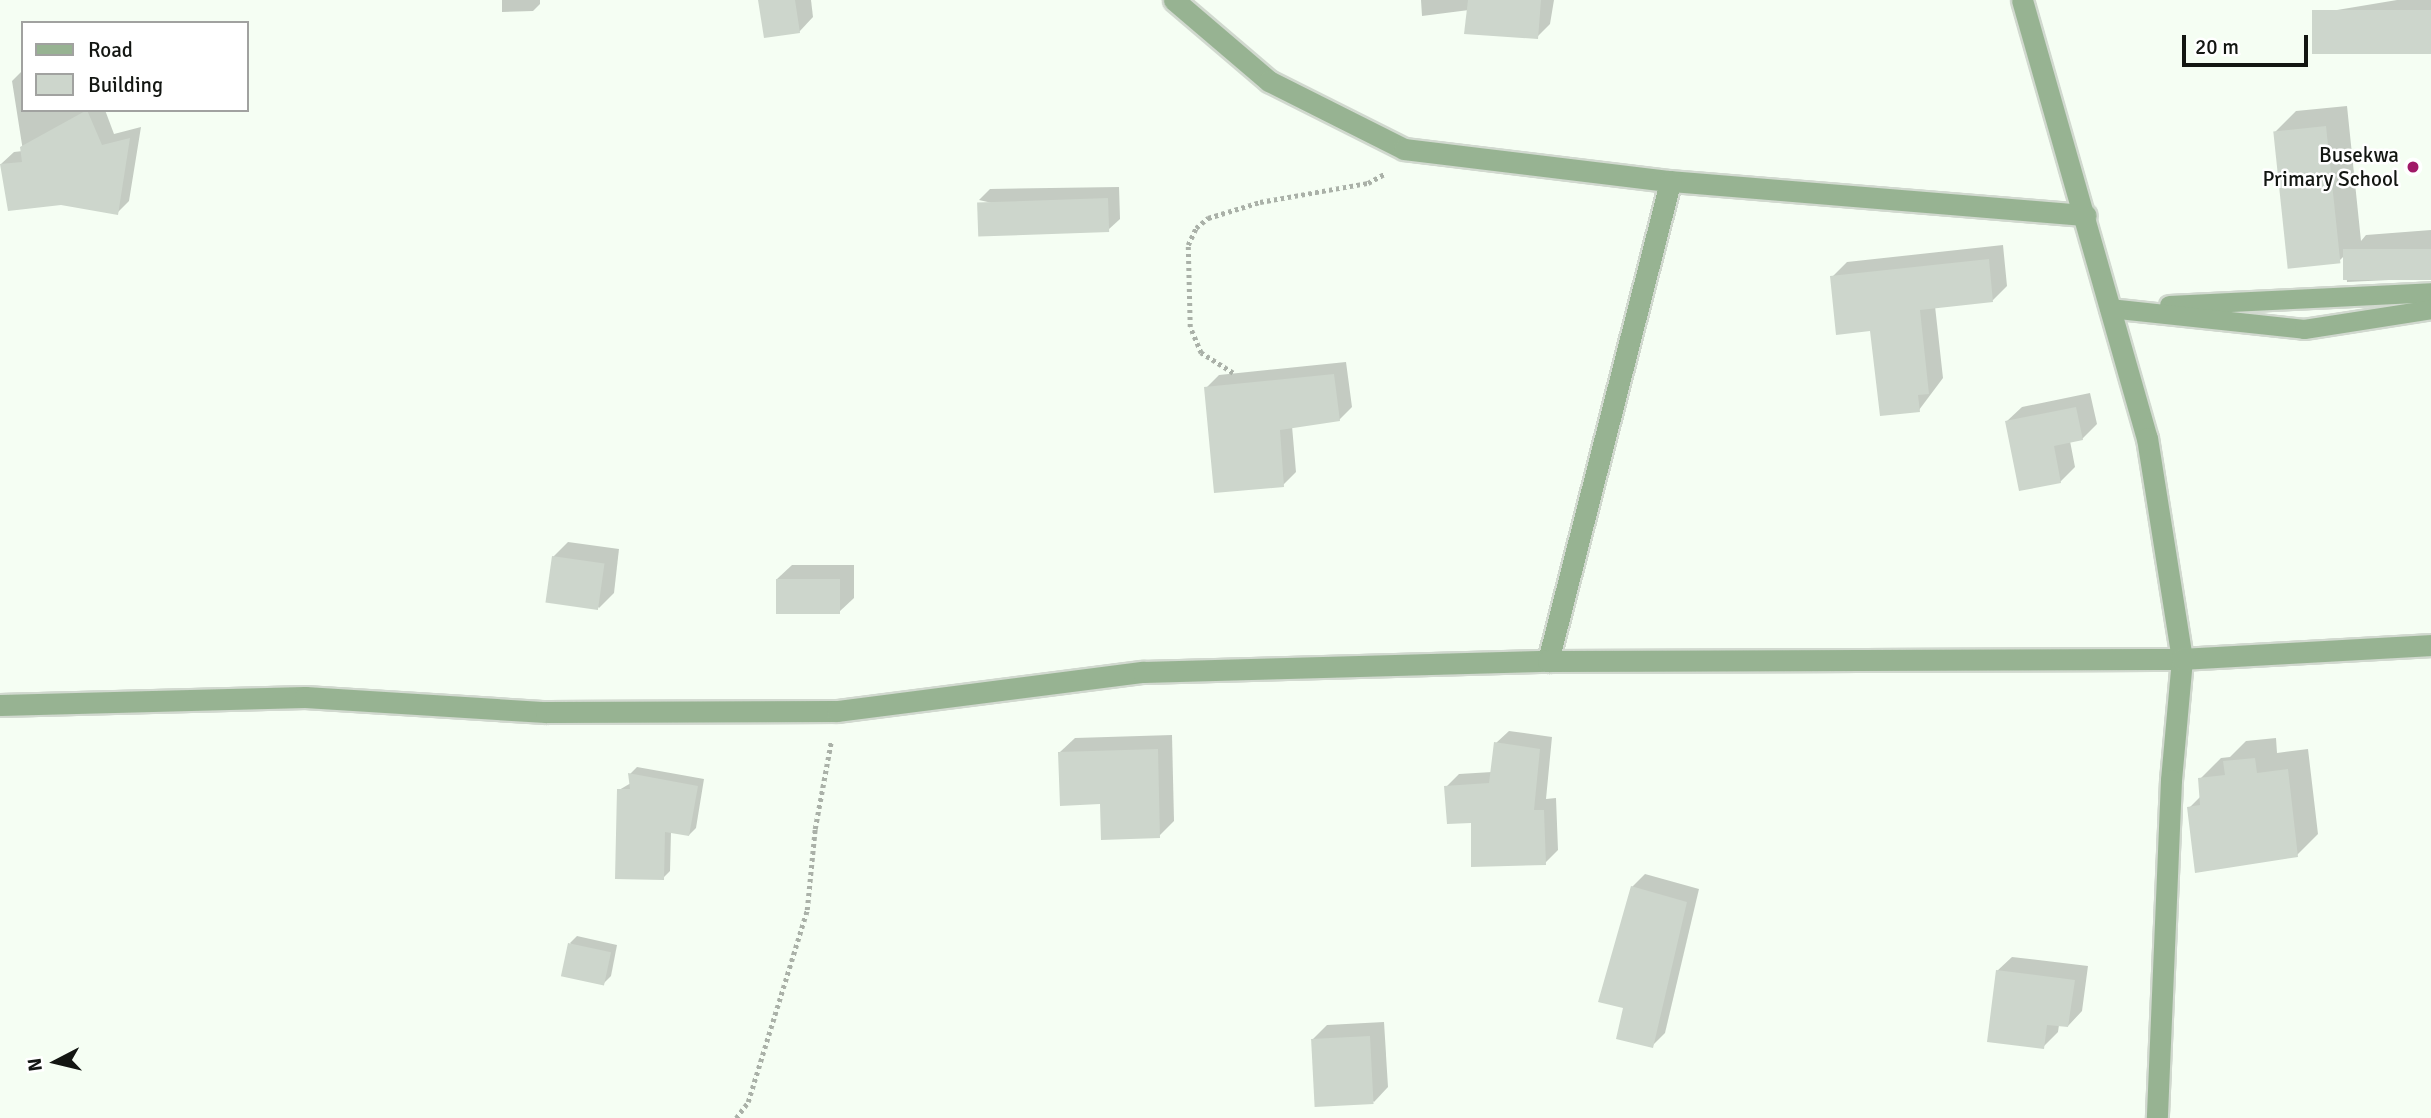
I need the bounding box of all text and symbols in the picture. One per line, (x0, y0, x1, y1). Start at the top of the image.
legend (21, 21, 248, 112)
scale bar (2186, 21, 2312, 65)
text: 20 m (2195, 34, 2239, 60)
text: Road (88, 37, 133, 63)
text: Building (88, 72, 163, 98)
place label: Busekwa Primary School (2263, 142, 2399, 192)
marker: Busekwa Primary School (2405, 159, 2421, 175)
north arrow (21, 1027, 91, 1097)
text: N (22, 1057, 48, 1073)

